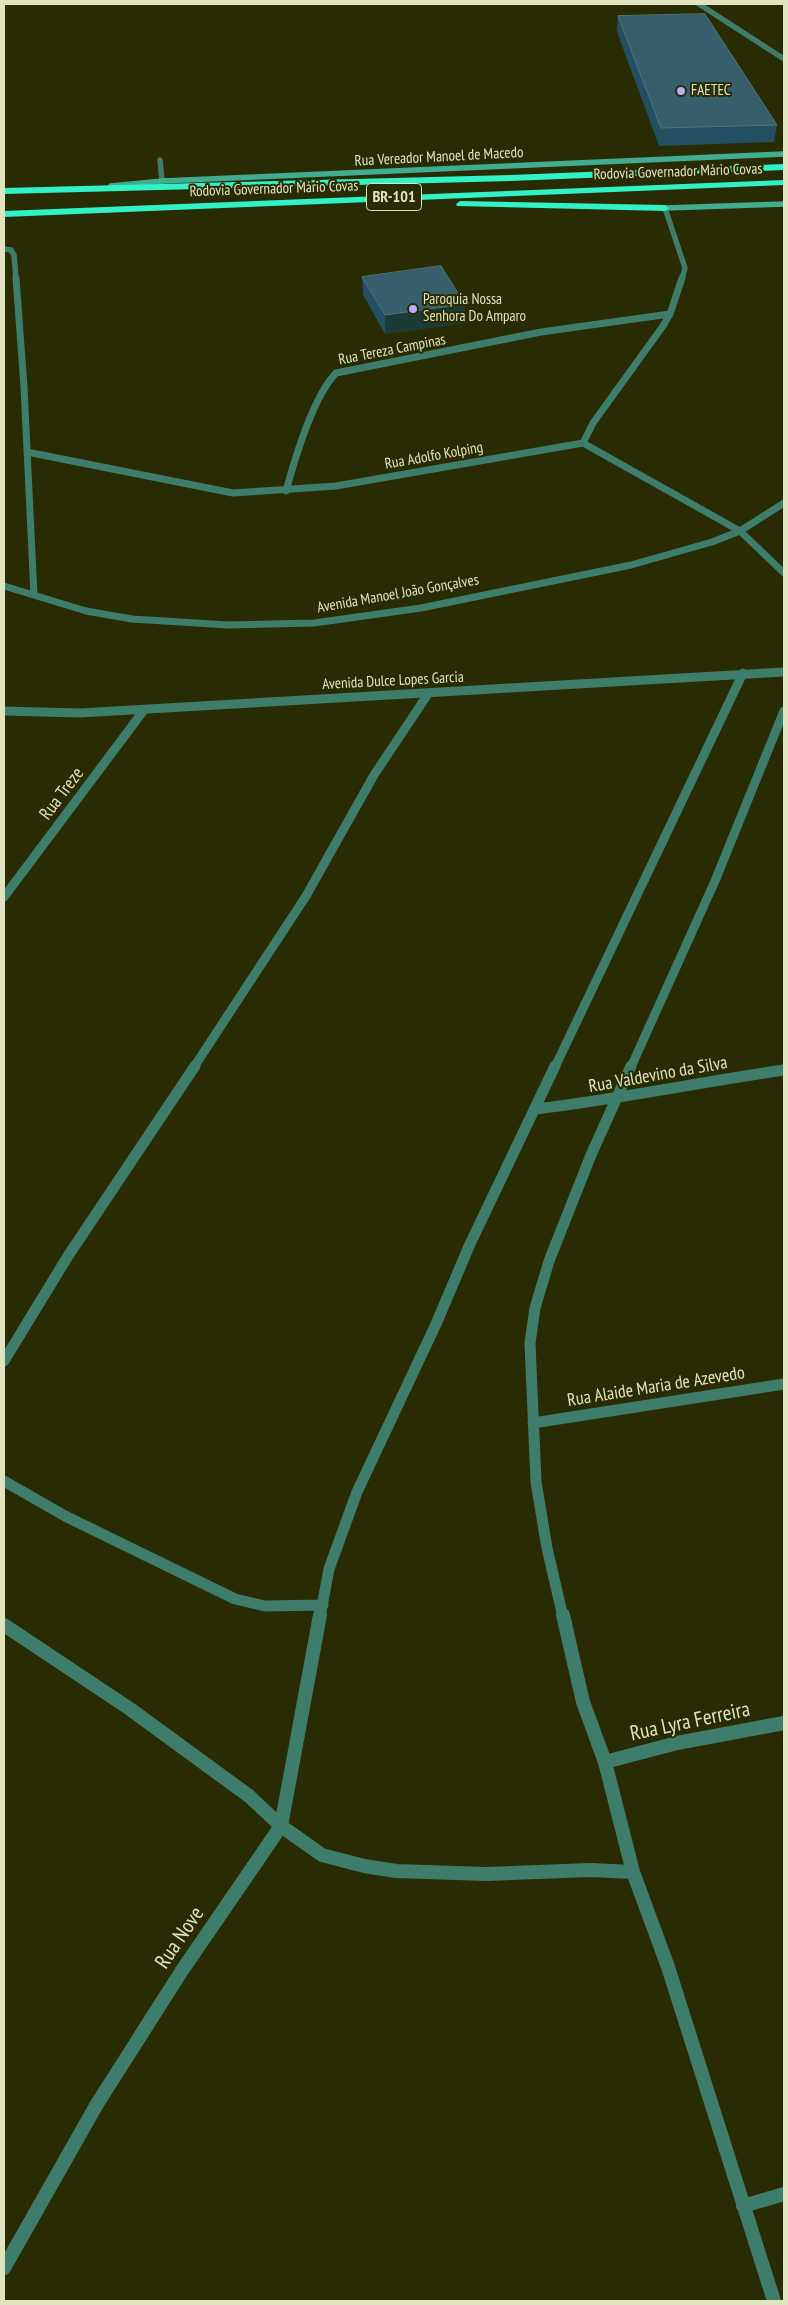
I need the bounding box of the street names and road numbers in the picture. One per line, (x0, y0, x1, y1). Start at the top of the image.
street label: Rua Vereador Manoel de Macedo (354, 144, 524, 170)
street label: Rodovia Governador Mário Covas (593, 160, 763, 184)
street label: Rodovia Governador Mário Covas (189, 177, 359, 201)
road number: BR-101 (366, 183, 422, 210)
street label: Rua Tereza Campinas (337, 331, 447, 369)
street label: Rua Adolfo Kolping (383, 438, 485, 474)
street label: Avenida Manoel João Gonçalves (316, 571, 480, 617)
street label: Avenida Dulce Lopes Garcia (322, 668, 464, 694)
street label: Rua Treze (35, 764, 89, 824)
street label: Rua Valdevino da Silva (587, 1052, 729, 1098)
street label: Rua Alaide Maria de Azevedo (566, 1362, 746, 1412)
street label: Rua Lyra Ferreira (628, 1697, 752, 1747)
street label: Rua Nove (150, 1902, 210, 1974)

